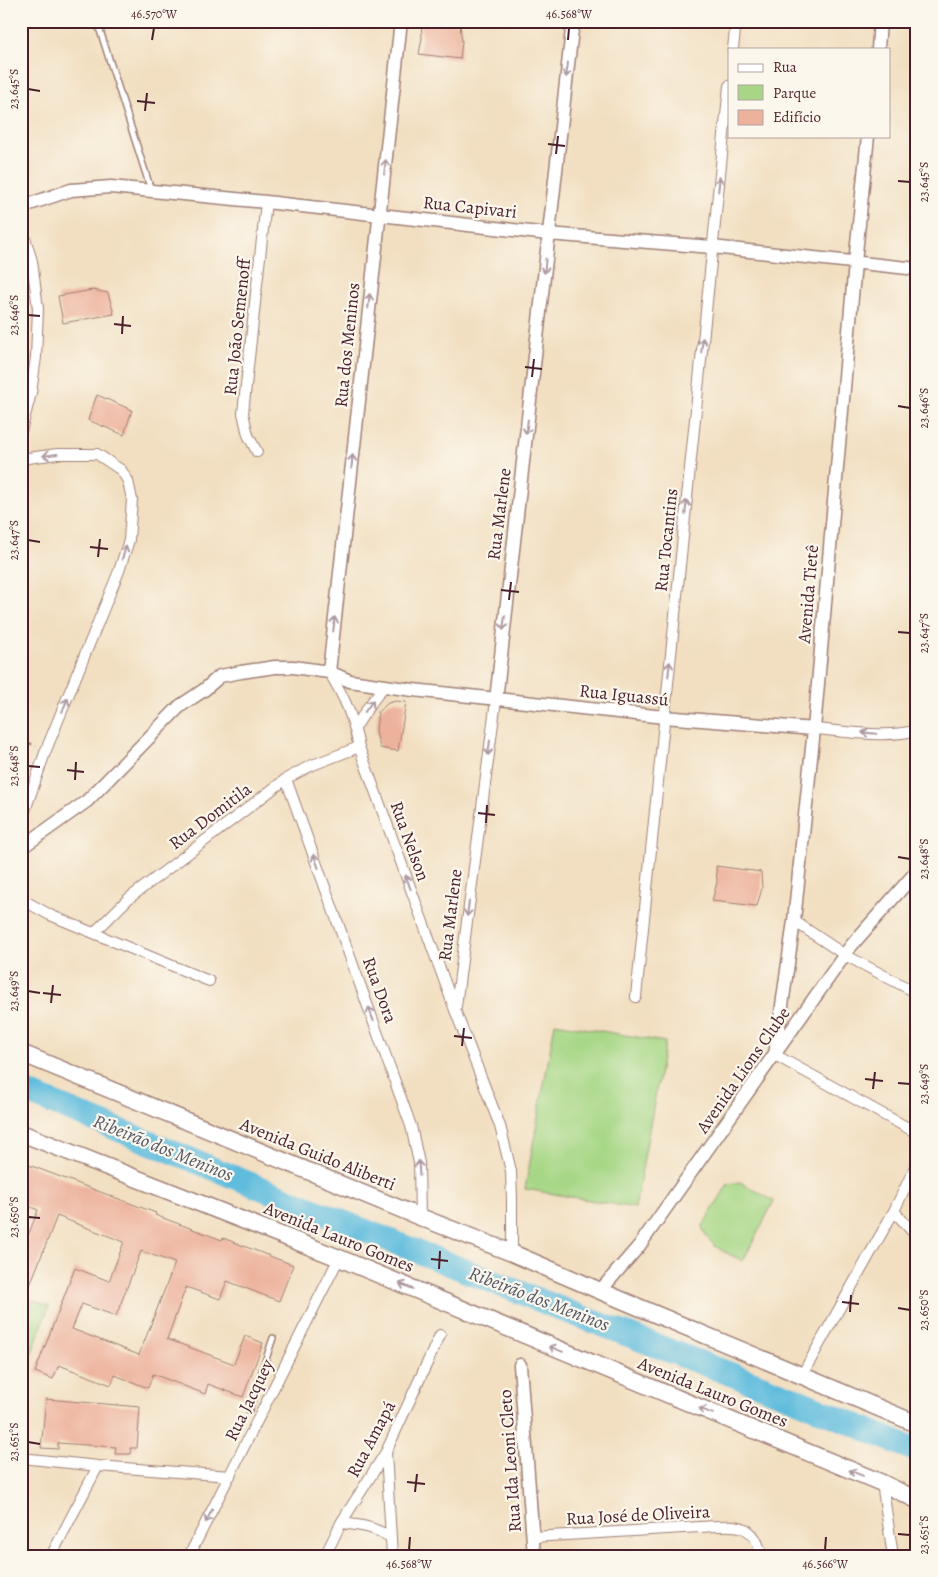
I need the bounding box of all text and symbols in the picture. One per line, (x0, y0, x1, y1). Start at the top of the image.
text: 46.570°W (131, 6, 178, 22)
text: 46.568°W (546, 6, 593, 22)
legend (728, 48, 890, 138)
text: Rua (773, 57, 797, 77)
one-way arrow (562, 61, 572, 77)
text: 23.645°S (6, 69, 22, 109)
text: Parque (773, 83, 816, 103)
text: Edifício (773, 107, 821, 127)
one-way arrow (380, 159, 390, 175)
text: 23.645°S (916, 162, 932, 202)
one-way arrow (714, 176, 724, 192)
street label: Rua Capivari (422, 190, 518, 224)
street label: Rua João Semenoff (218, 254, 256, 397)
one-way arrow (540, 258, 550, 274)
street label: Rua dos Meninos (329, 281, 365, 409)
one-way arrow (364, 293, 374, 309)
text: 23.646°S (6, 295, 22, 335)
one-way arrow (697, 338, 707, 354)
text: 23.646°S (916, 388, 932, 428)
one-way arrow (522, 419, 532, 435)
one-way arrow (43, 450, 59, 460)
one-way arrow (347, 455, 357, 471)
street label: Rua Marlene (481, 466, 517, 562)
street label: Rua Tocantins (649, 487, 683, 593)
one-way arrow (681, 499, 691, 515)
text: 23.647°S (6, 520, 22, 560)
street label: Avenida Tietê (792, 544, 824, 645)
one-way arrow (120, 546, 129, 562)
text: 23.647°S (916, 613, 932, 653)
one-way arrow (499, 615, 509, 631)
one-way arrow (329, 616, 339, 632)
one-way arrow (664, 661, 674, 677)
street label: Rua Iguassú (578, 678, 670, 712)
one-way arrow (61, 698, 71, 713)
one-way arrow (364, 699, 374, 713)
one-way arrow (861, 728, 877, 737)
one-way arrow (484, 740, 494, 756)
text: 23.648°S (6, 745, 22, 787)
street label: Rua Domitila (164, 777, 257, 855)
street label: Rua Nelson (384, 798, 436, 884)
text: 23.648°S (916, 838, 932, 880)
one-way arrow (311, 854, 320, 869)
street label: Rua Marlene (432, 867, 468, 963)
one-way arrow (403, 874, 412, 890)
one-way arrow (463, 901, 473, 917)
street label: Rua Dora (357, 954, 403, 1027)
text: 23.649°S (6, 971, 22, 1011)
street label: Avenida Lions Clube (690, 1002, 796, 1139)
one-way arrow (366, 1006, 375, 1022)
text: 23.649°S (916, 1064, 932, 1104)
water label: Ribeirão dos Meninos (89, 1108, 237, 1188)
street label: Avenida Guido Aliberti (236, 1111, 399, 1196)
one-way arrow (415, 1161, 424, 1177)
text: 23.650°S (6, 1196, 22, 1238)
street label: Avenida Lauro Gomes (259, 1196, 418, 1278)
water label: Ribeirão dos Meninos (465, 1260, 614, 1338)
one-way arrow (399, 1281, 414, 1291)
text: 23.650°S (916, 1289, 932, 1331)
one-way arrow (549, 1344, 564, 1354)
street label: Avenida Lauro Gomes (633, 1351, 792, 1433)
street label: Rua Jacquey (219, 1354, 280, 1445)
street label: Rua Ida Leoni Cleto (493, 1389, 527, 1533)
street label: Rua Amapá (341, 1396, 401, 1482)
one-way arrow (699, 1406, 714, 1415)
text: 23.651°S (6, 1422, 22, 1462)
one-way arrow (849, 1467, 864, 1477)
street label: Rua José de Oliveira (565, 1499, 711, 1531)
one-way arrow (204, 1508, 213, 1523)
text: 23.651°S (916, 1515, 932, 1555)
text: 46.568°W (386, 1556, 433, 1572)
text: 46.566°W (802, 1556, 849, 1572)

